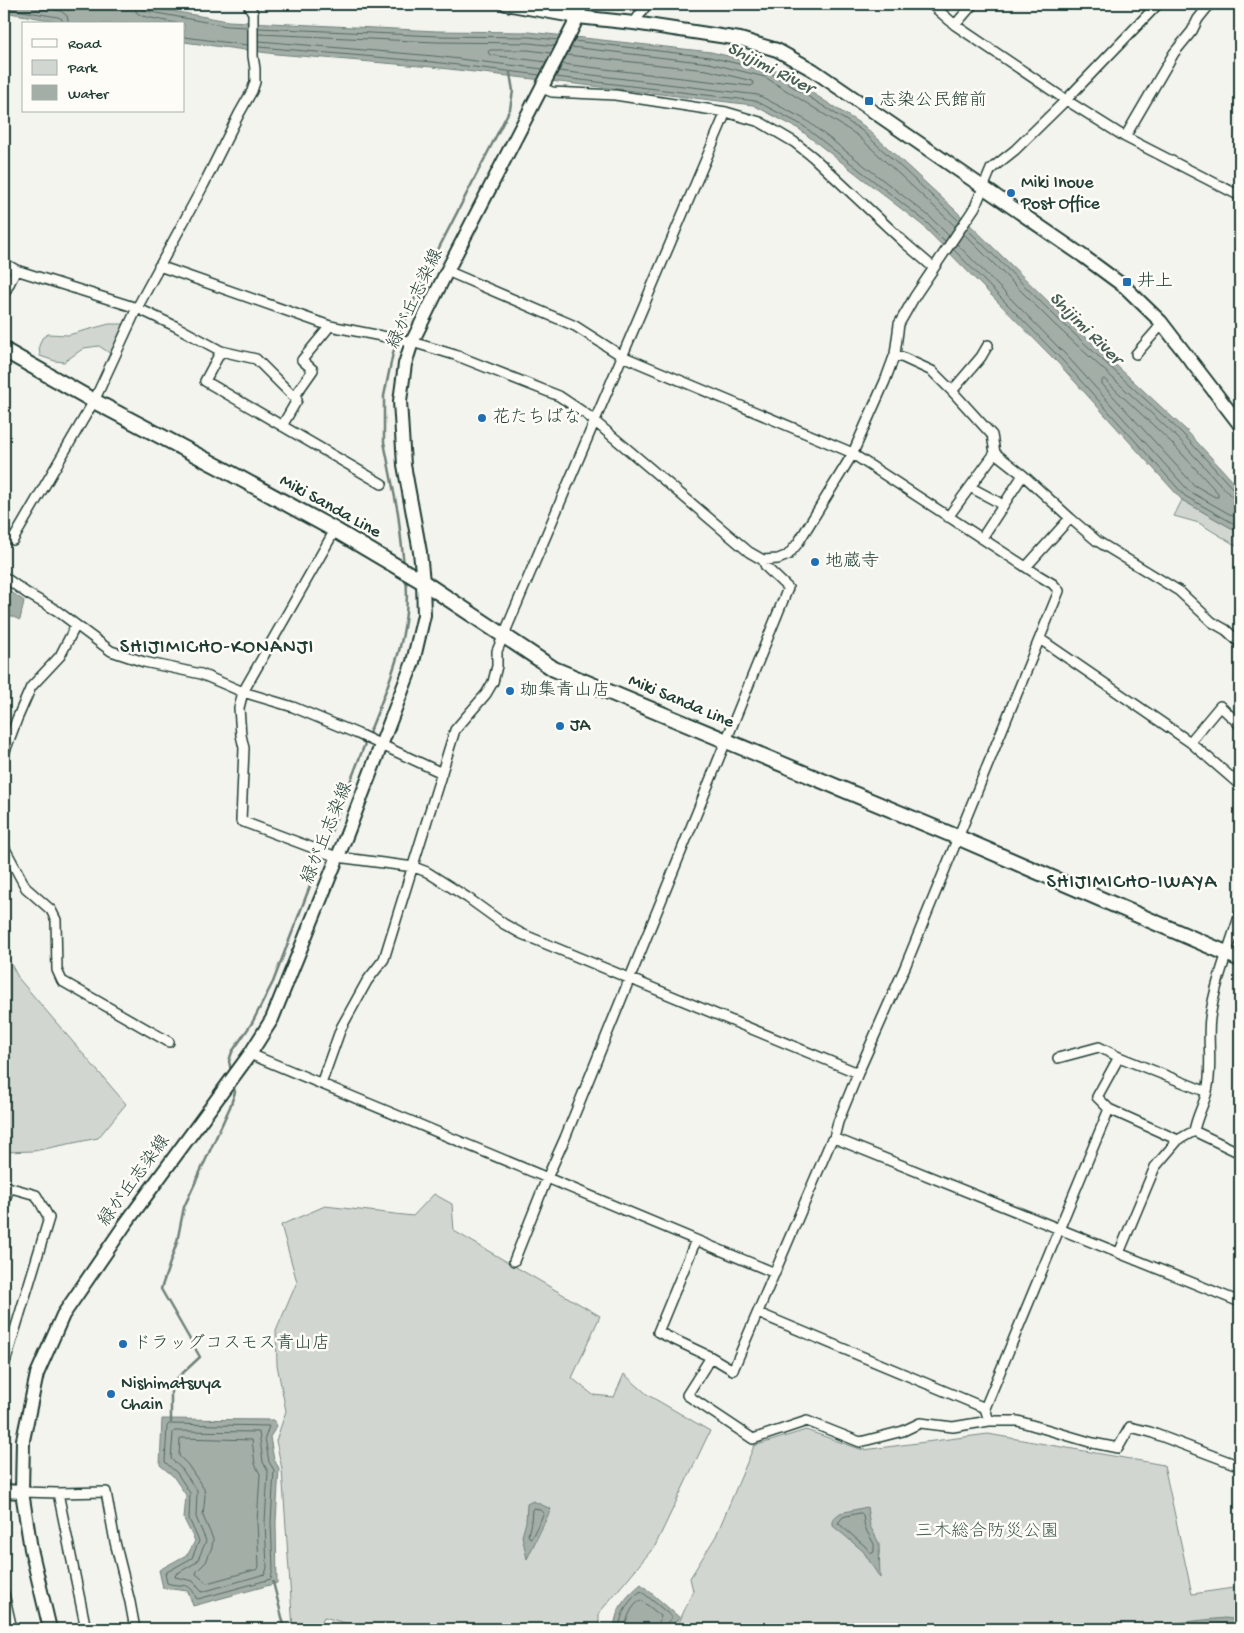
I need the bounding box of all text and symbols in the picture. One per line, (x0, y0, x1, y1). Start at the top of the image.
legend (22, 22, 185, 112)
text: Road (68, 36, 102, 54)
water label: Shijimi River (723, 37, 821, 102)
text: Park (67, 60, 98, 78)
text: Water (68, 86, 110, 104)
place label: 志染公民館前 (879, 90, 987, 112)
marker: 志染公民館前 (863, 95, 875, 107)
place label: Miki Inoue Post Office (1020, 173, 1100, 215)
marker: Miki Inoue Post Office (1005, 187, 1017, 199)
street label: 緑が丘志染線 (383, 245, 448, 352)
place label: 井上 (1137, 271, 1173, 293)
marker: 井上 (1121, 276, 1133, 288)
water label: Shijimi River (1044, 288, 1129, 373)
place label: 花たちばな (492, 407, 582, 429)
marker: 花たちばな (476, 412, 488, 424)
street label: Miki Sanda Line (276, 471, 385, 544)
place label: 地蔵寺 (825, 551, 879, 573)
marker: 地蔵寺 (809, 556, 821, 568)
district label: SHIJIMICHO-KONANJI (120, 637, 314, 660)
street label: Miki Sanda Line (625, 670, 738, 734)
place label: 珈集青山店 (520, 680, 610, 702)
marker: 珈集青山店 (504, 685, 516, 697)
place label: JA (570, 716, 592, 737)
marker: JA (554, 720, 566, 732)
street label: 緑が丘志染線 (297, 779, 358, 887)
district label: SHIJIMICHO-IWAYA (1047, 872, 1218, 895)
street label: 緑が丘志染線 (94, 1131, 175, 1231)
place label: ドラッグコスモス青山店 (133, 1333, 330, 1355)
marker: ドラッグコスモス青山店 (117, 1338, 129, 1350)
place label: Nishimatsuya Chain (121, 1374, 222, 1416)
marker: Nishimatsuya Chain (105, 1388, 117, 1400)
park label: 三木総合防災公園 (915, 1521, 1059, 1543)

